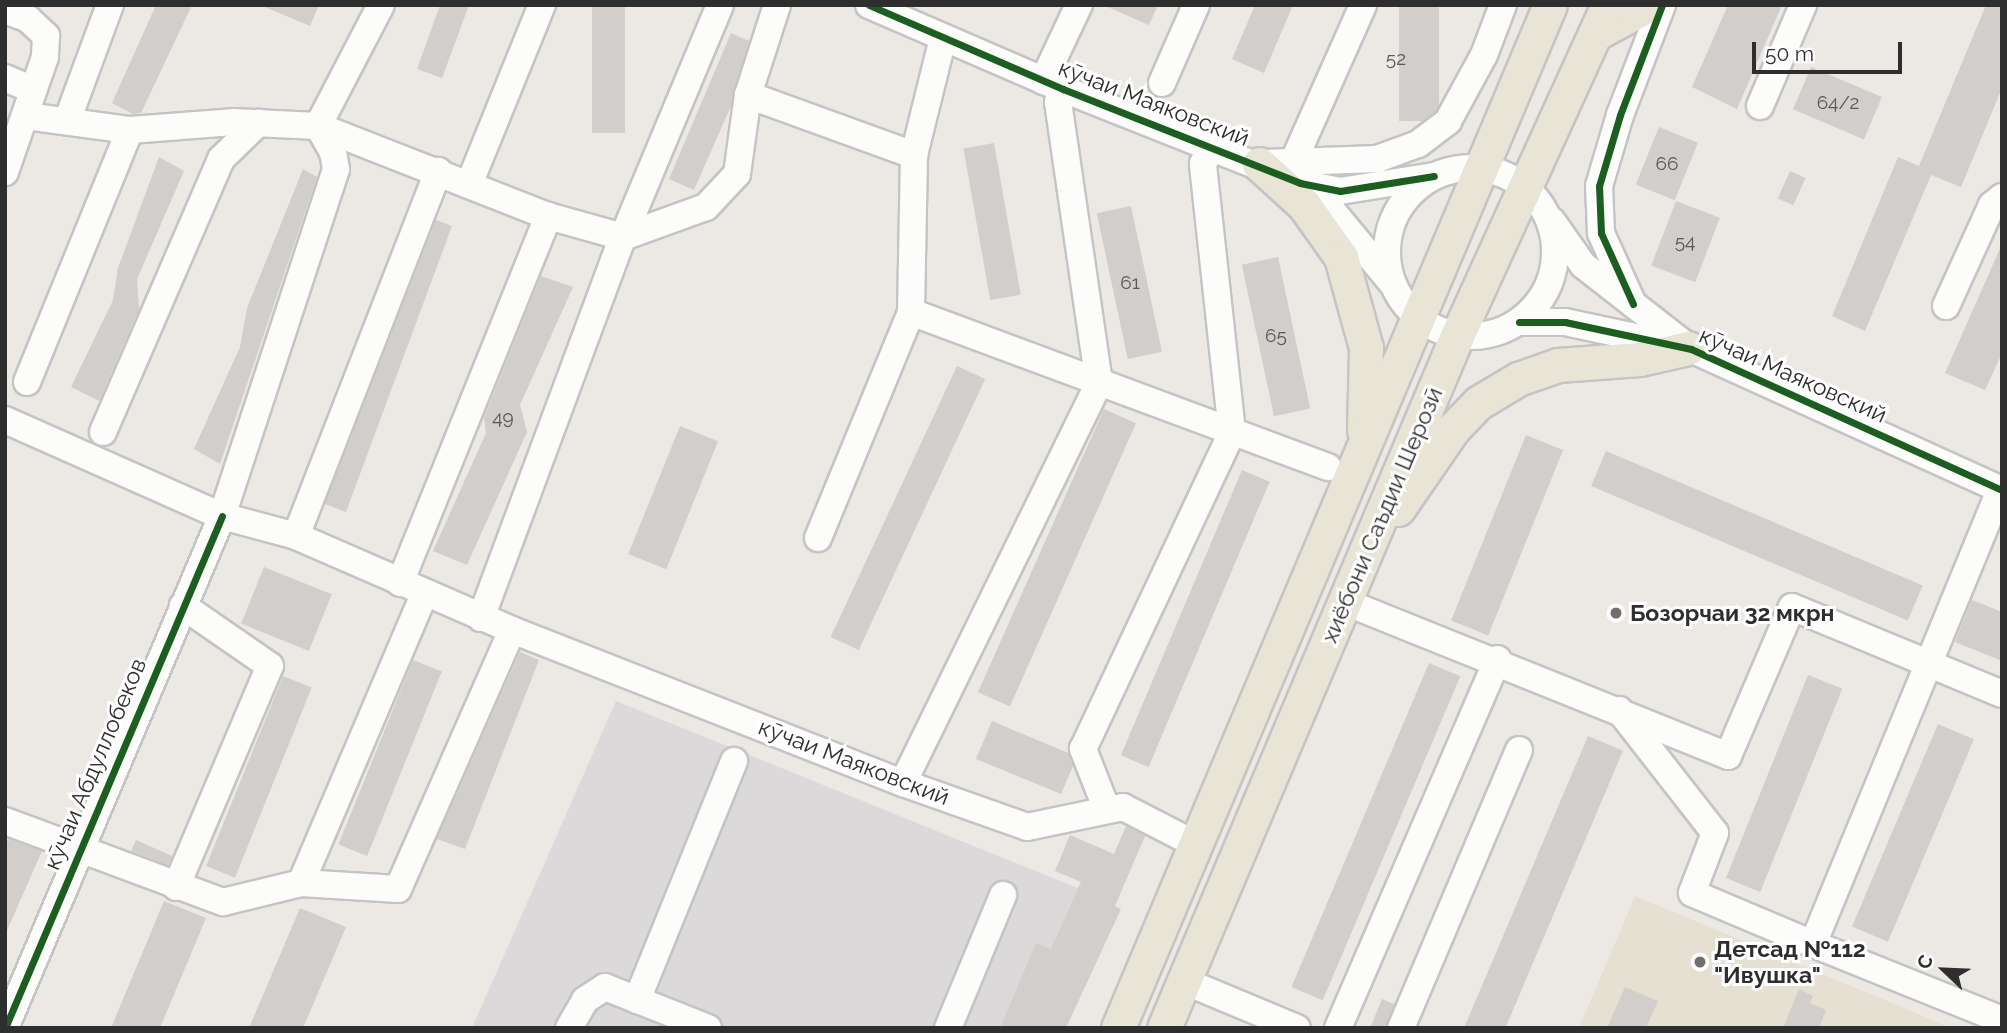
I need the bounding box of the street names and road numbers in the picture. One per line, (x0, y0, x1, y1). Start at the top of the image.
street label: кӯчаи Маяковский (1055, 54, 1253, 152)
street label: кӯчаи Маяковский (1695, 321, 1891, 429)
street label: хиёбони Саъдии Шерозӣ (1316, 383, 1448, 647)
street label: кӯчаи Абдуллобеков (38, 654, 152, 874)
street label: кӯчаи Маяковский (755, 713, 953, 811)

